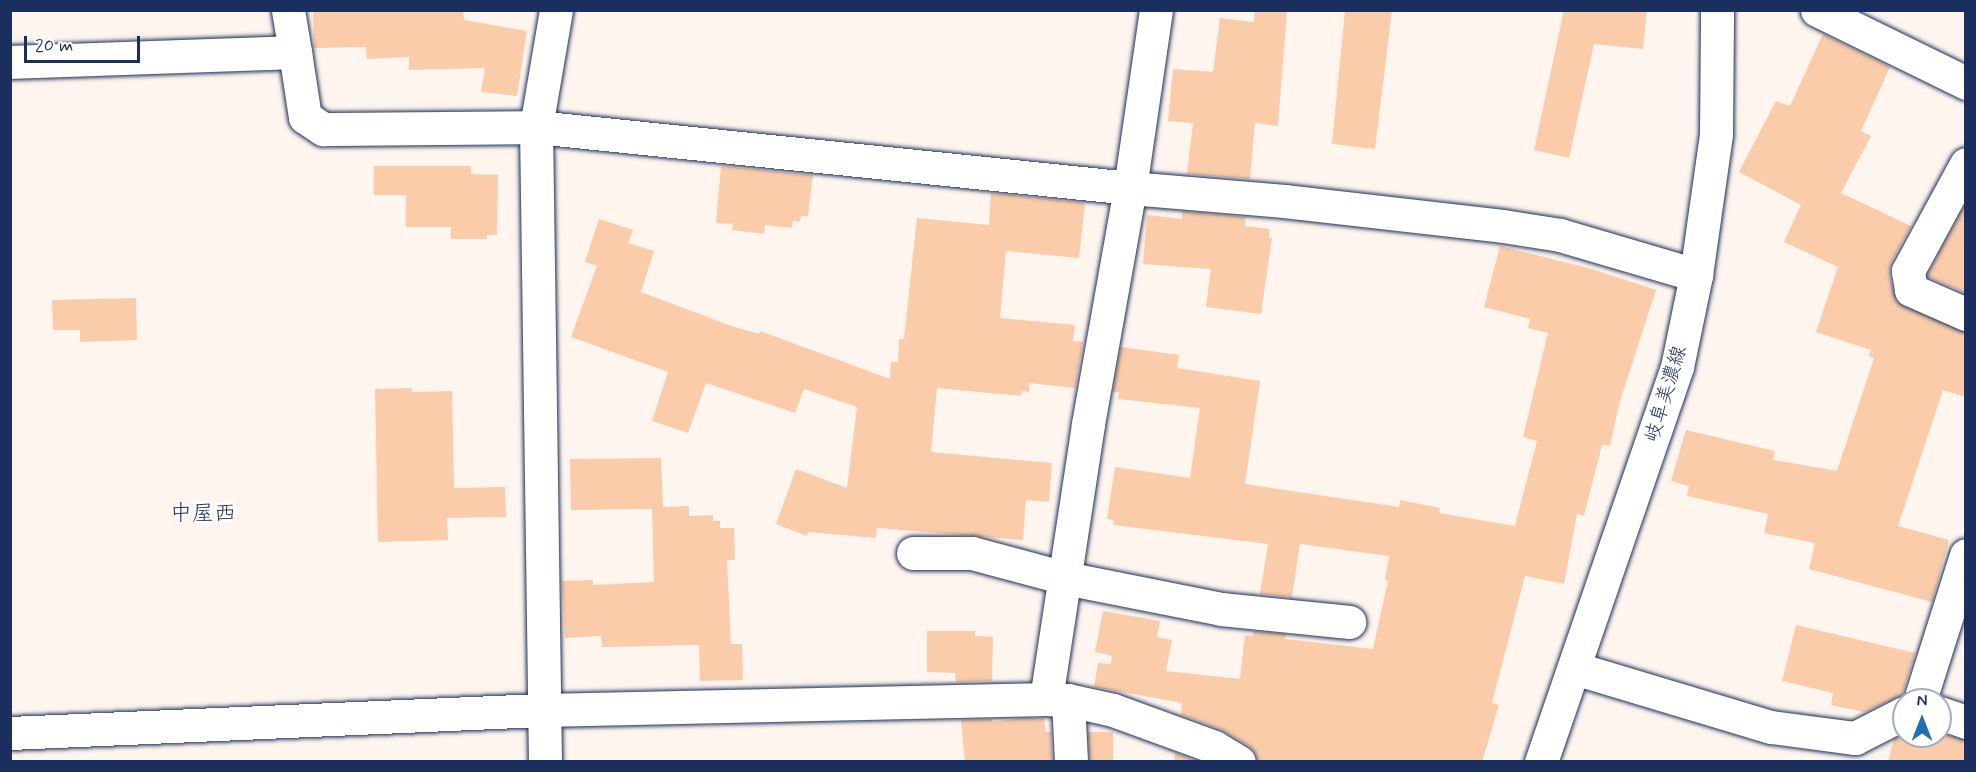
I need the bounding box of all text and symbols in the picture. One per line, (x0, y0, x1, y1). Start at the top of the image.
scale bar (27, 24, 142, 62)
text: 20 m (35, 34, 73, 58)
street label: 岐阜美濃線 (1640, 343, 1692, 445)
district label: 中屋西 (170, 502, 236, 528)
north arrow (1892, 688, 1952, 748)
text: N (1917, 691, 1927, 712)

